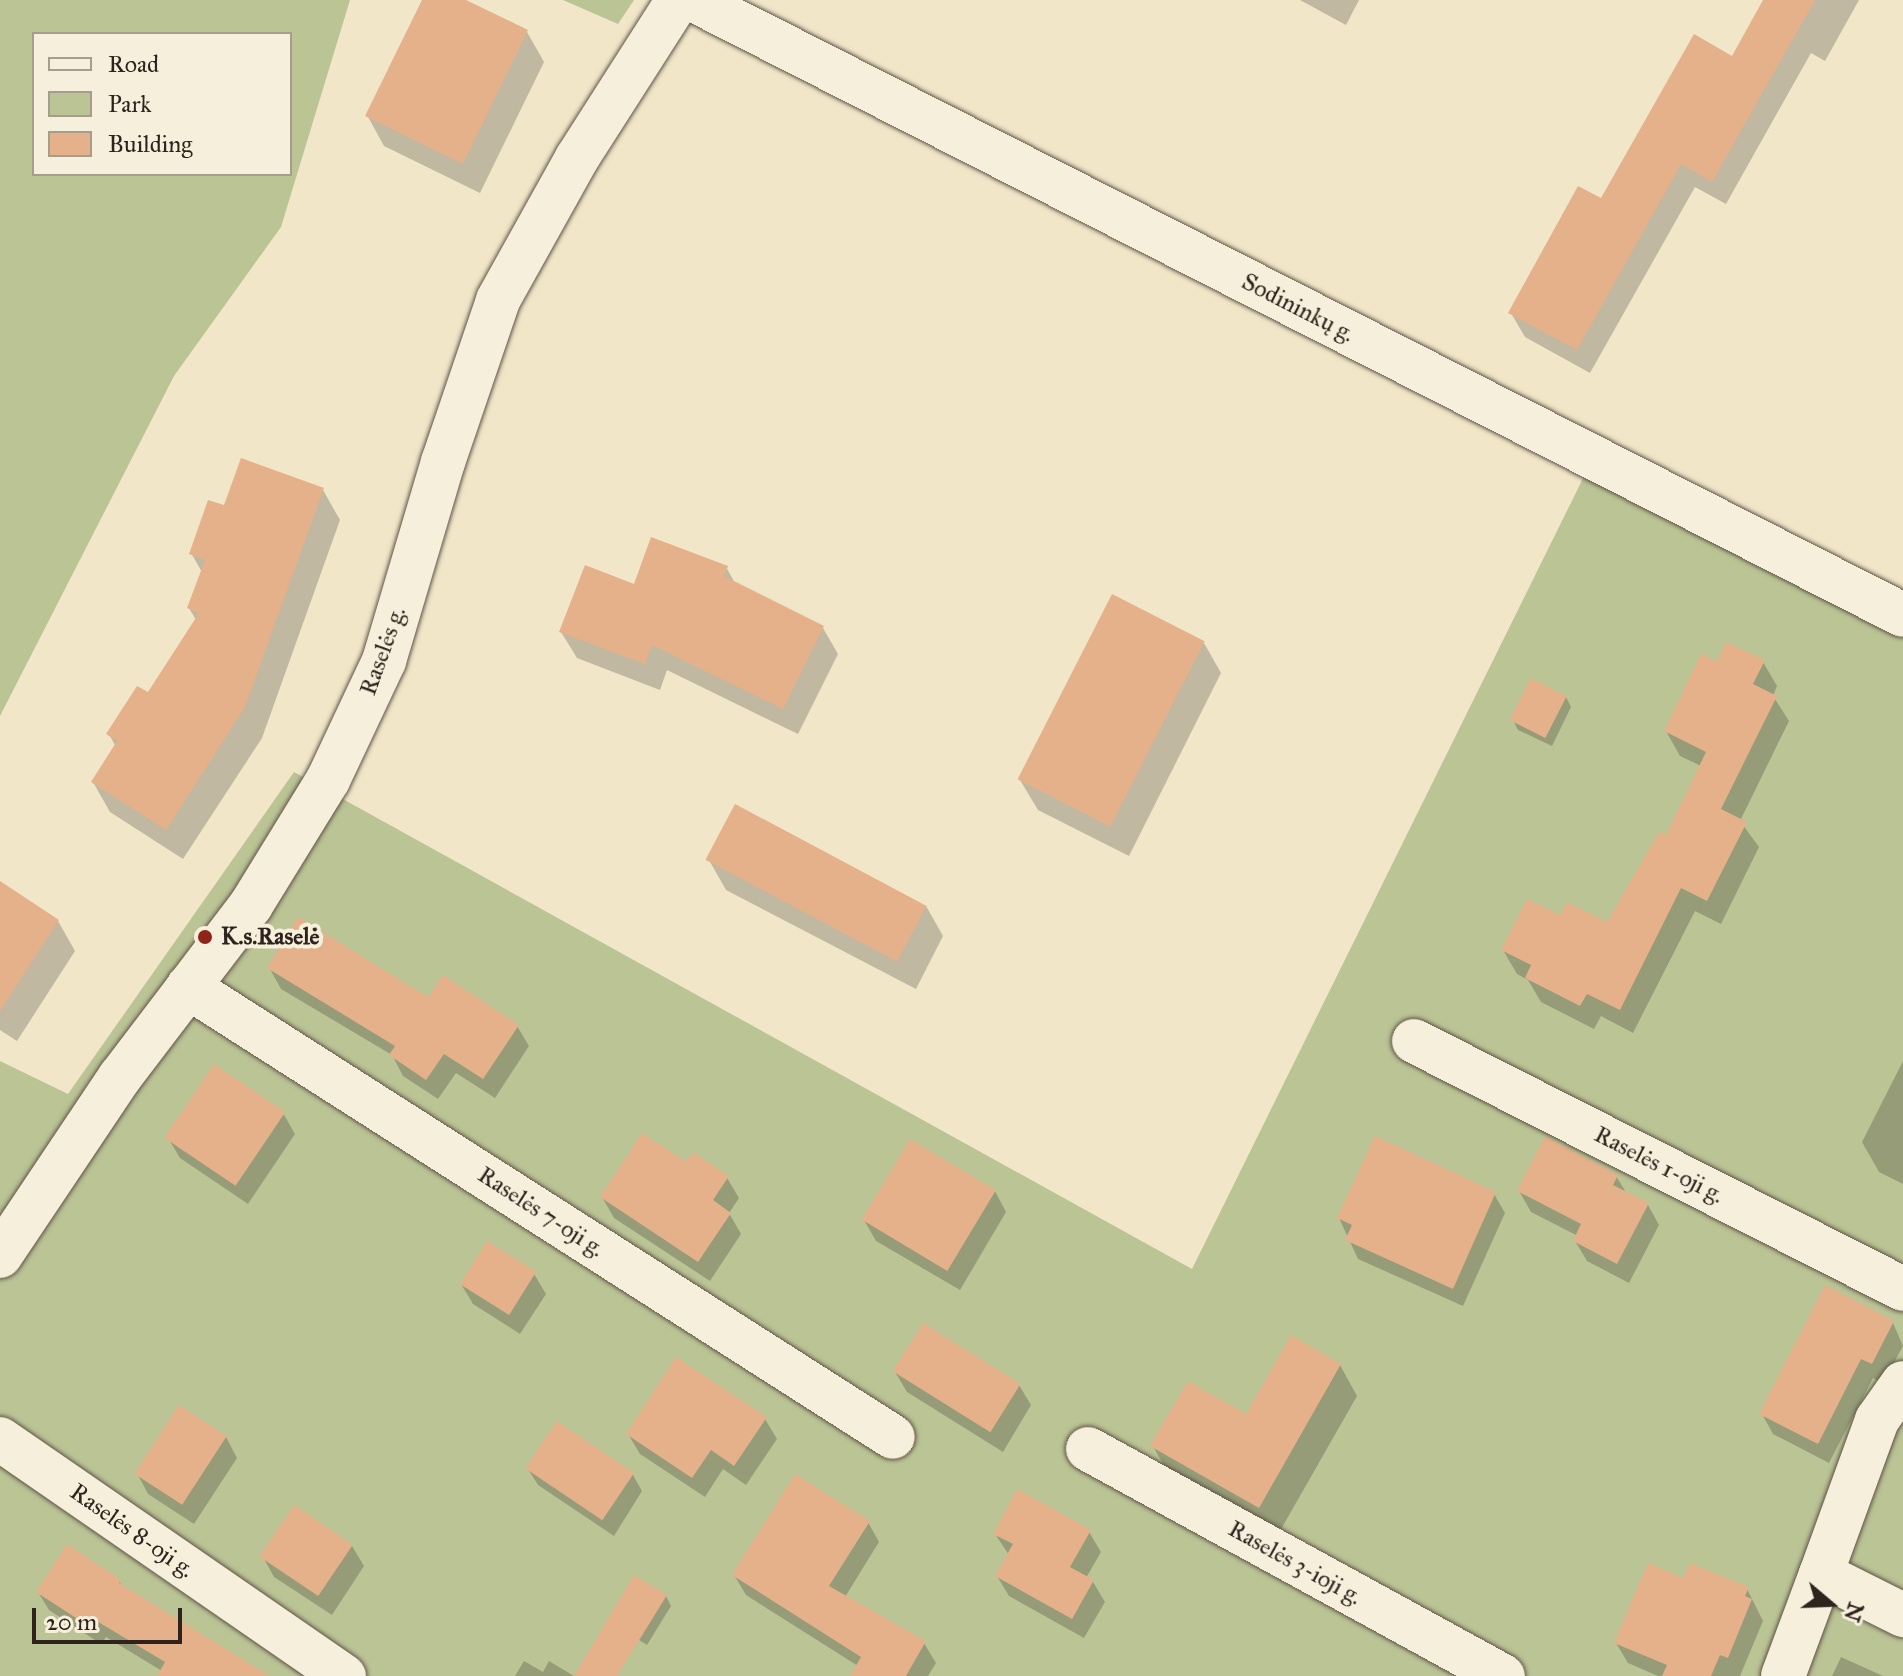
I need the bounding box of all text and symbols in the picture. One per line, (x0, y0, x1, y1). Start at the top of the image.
legend (32, 32, 292, 176)
text: Road (108, 49, 159, 79)
text: Park (108, 89, 151, 119)
text: Building (108, 129, 193, 159)
street label: Sodininkų g. (1237, 267, 1359, 349)
street label: Raselės g. (354, 603, 412, 699)
place label: K.s.Raselė (221, 923, 320, 951)
marker: K.s.Raselė (196, 928, 214, 946)
street label: Raselės 1-oji g. (1589, 1120, 1729, 1210)
street label: Raselės 7-oji g. (472, 1160, 610, 1264)
street label: Raselės 8-oji g. (64, 1478, 200, 1584)
street label: Raselės 3-ioji g. (1223, 1515, 1367, 1611)
north arrow (1791, 1564, 1871, 1644)
scale bar (36, 1592, 186, 1642)
text: N (1838, 1599, 1870, 1625)
text: 20 m (46, 1607, 97, 1637)

